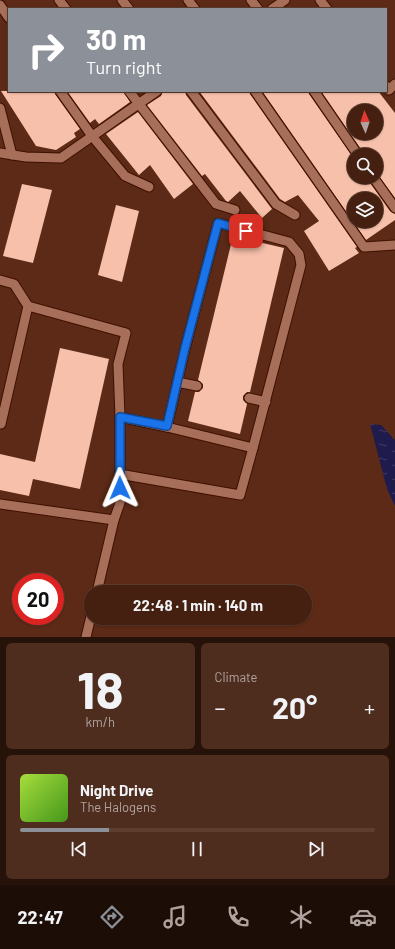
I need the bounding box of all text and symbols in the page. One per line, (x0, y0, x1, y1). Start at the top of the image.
text: 30 m (86, 22, 146, 56)
icon: right (20, 24, 72, 76)
text: Turn right (86, 56, 162, 78)
north arrow (347, 104, 383, 140)
map controls (347, 104, 383, 228)
button: search (347, 148, 383, 184)
button: layers (347, 192, 383, 228)
pin (229, 214, 263, 248)
icon: arrive (235, 220, 257, 242)
position arrow (99, 467, 141, 509)
speed limit sign: 20 (12, 573, 64, 625)
text: 22:48 · 1 min · 140 m (133, 596, 263, 614)
text: 18 (77, 657, 124, 719)
text: Climate (215, 669, 258, 685)
text: 20° (272, 689, 317, 725)
text: − (215, 694, 226, 720)
text: + (364, 694, 375, 720)
text: km/h (86, 714, 115, 730)
text: Night Drive (80, 781, 153, 799)
text: The Halogens (80, 799, 156, 815)
icon: previous (68, 838, 90, 860)
icon: pause (186, 838, 208, 860)
icon: next (305, 838, 327, 860)
icon: directions (98, 903, 126, 931)
icon: music (161, 903, 189, 931)
icon: phone (224, 903, 252, 931)
icon: climate (287, 903, 315, 931)
icon: car (349, 903, 377, 931)
text: 22:47 (17, 906, 63, 928)

